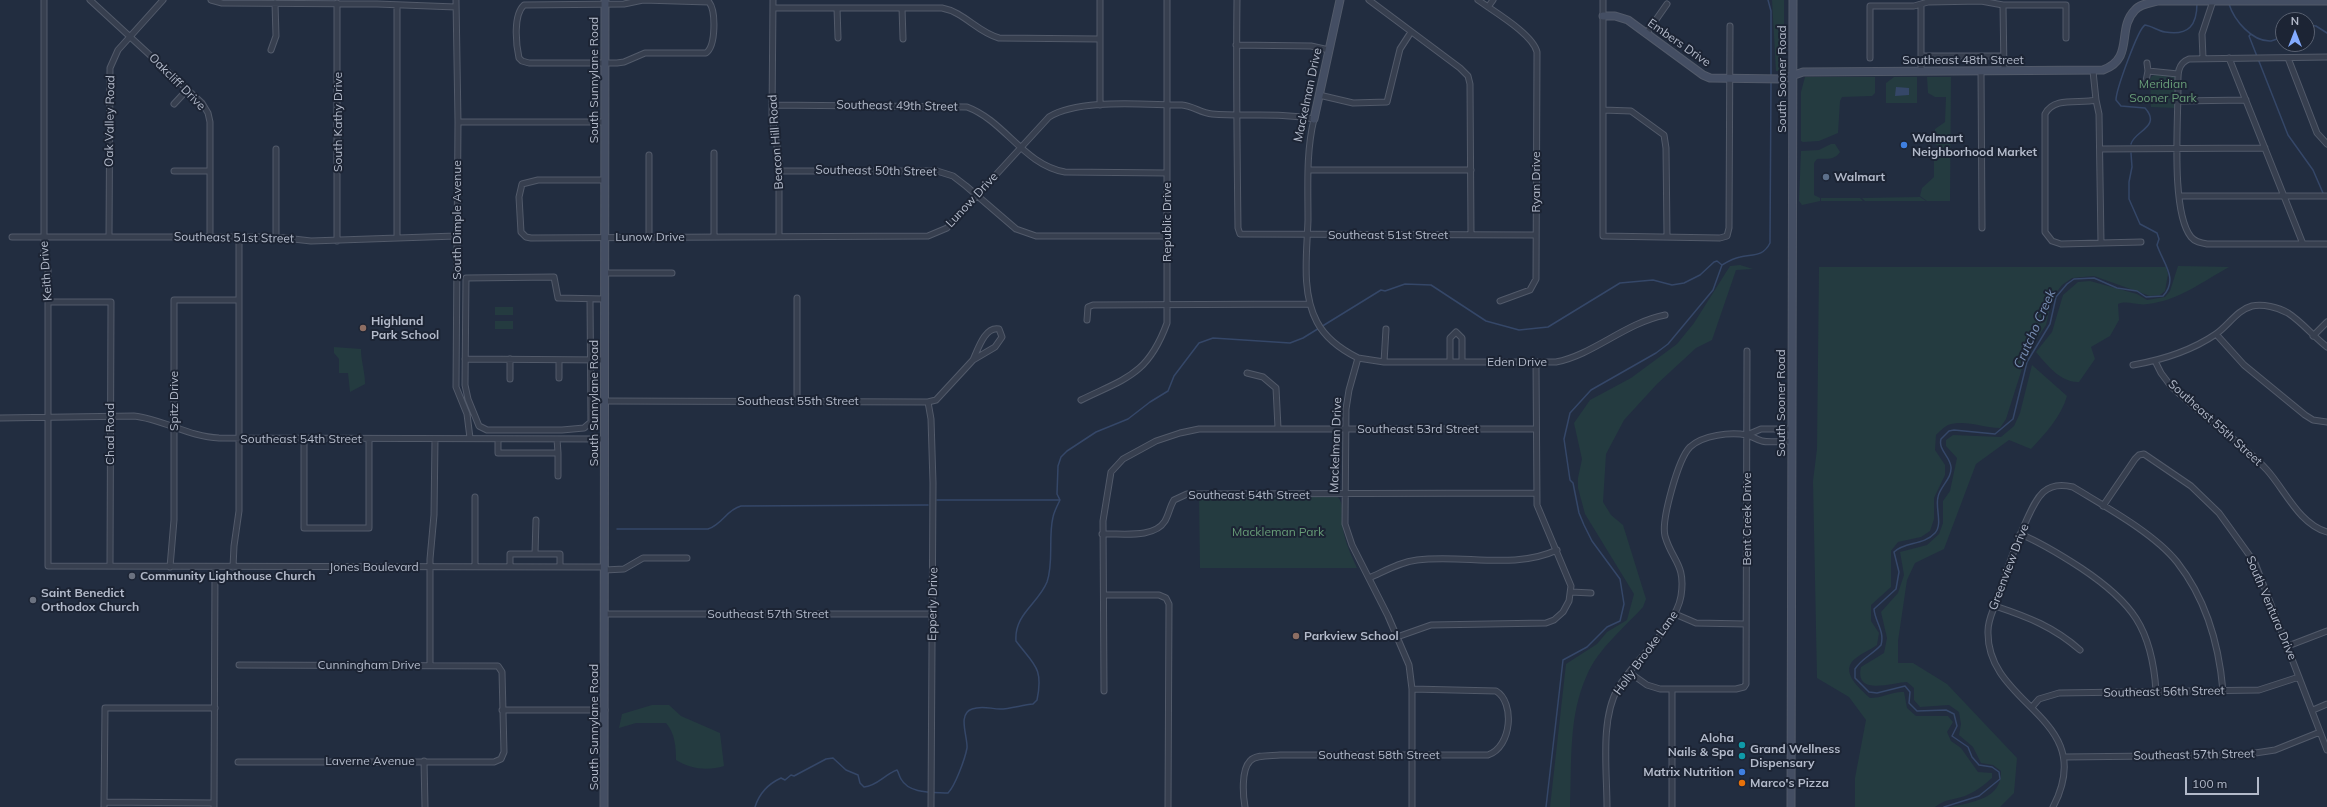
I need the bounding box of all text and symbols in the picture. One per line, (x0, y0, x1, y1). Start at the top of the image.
north arrow (2275, 12, 2315, 52)
text: N (2291, 14, 2299, 28)
street label: Embers Drive (1645, 16, 1713, 70)
street label: South Sunnylane Road (587, 17, 601, 143)
street label: South Sooner Road (1775, 25, 1789, 133)
street label: Mackelman Drive (1291, 47, 1325, 143)
street label: Oakcliff Drive (146, 51, 208, 113)
street label: Southeast 48th Street (1902, 53, 2024, 67)
street label: South Kathy Drive (331, 72, 345, 172)
street label: Oak Valley Road (102, 75, 118, 167)
park label: Meridian Sooner Park (2129, 77, 2197, 105)
street label: Beacon Hill Road (766, 94, 786, 190)
street label: Southeast 49th Street (836, 98, 958, 114)
place label: Walmart Neighborhood Market (1912, 131, 2037, 159)
marker: Walmart Neighborhood Market (1899, 140, 1909, 150)
street label: Ryan Drive (1529, 152, 1543, 212)
street label: South Dimple Avenue (450, 160, 464, 280)
street label: Southeast 50th Street (815, 163, 937, 179)
street label: Lunow Drive (943, 170, 1001, 230)
place label: Walmart (1834, 170, 1885, 184)
marker: Walmart (1821, 172, 1831, 182)
street label: Republic Drive (1160, 182, 1174, 262)
street label: Southeast 51st Street (1328, 228, 1448, 242)
street label: Southeast 51st Street (174, 230, 294, 246)
street label: Lunow Drive (615, 230, 685, 244)
street label: Keith Drive (37, 240, 55, 302)
water label: Crutcho Creek (2011, 287, 2059, 371)
place label: Highland Park School (371, 314, 439, 342)
marker: Highland Park School (358, 323, 368, 333)
street label: South Sunnylane Road (587, 340, 601, 466)
street label: South Sooner Road (1774, 349, 1788, 457)
street label: Eden Drive (1487, 355, 1547, 369)
street label: Spitz Drive (167, 371, 181, 431)
street label: Southeast 55th Street (2165, 377, 2265, 469)
street label: Southeast 55th Street (737, 394, 859, 408)
street label: Mackelman Drive (1327, 397, 1345, 493)
street label: Chad Road (103, 403, 117, 465)
street label: Southeast 53rd Street (1357, 422, 1479, 436)
street label: Southeast 54th Street (240, 432, 362, 446)
street label: Bent Creek Drive (1740, 473, 1754, 565)
street label: Southeast 54th Street (1188, 488, 1310, 502)
street label: Greenview Drive (1986, 522, 2032, 612)
park label: Mackleman Park (1232, 525, 1324, 539)
street label: South Ventura Drive (2243, 554, 2299, 662)
street label: Jones Boulevard (329, 560, 419, 574)
street label: Epperly Drive (925, 567, 941, 641)
place label: Community Lighthouse Church (140, 569, 315, 583)
marker: Community Lighthouse Church (127, 571, 137, 581)
place label: Saint Benedict Orthodox Church (41, 586, 139, 614)
marker: Saint Benedict Orthodox Church (28, 595, 38, 605)
street label: Southeast 57th Street (707, 607, 829, 621)
street label: Holly Brooke Lane (1611, 608, 1681, 698)
place label: Parkview School (1304, 629, 1399, 643)
marker: Parkview School (1291, 631, 1301, 641)
street label: Cunningham Drive (317, 658, 421, 672)
street label: South Sunnylane Road (587, 664, 601, 790)
street label: Southeast 56th Street (2103, 684, 2225, 700)
place label: Aloha Nails & Spa (1668, 731, 1734, 759)
marker: Aloha Nails & Spa (1737, 740, 1747, 750)
place label: Grand Wellness Dispensary (1750, 742, 1840, 770)
street label: Southeast 57th Street (2133, 747, 2255, 763)
street label: Southeast 58th Street (1318, 748, 1440, 762)
marker: Grand Wellness Dispensary (1737, 751, 1747, 761)
street label: Laverne Avenue (325, 754, 415, 768)
place label: Matrix Nutrition (1643, 765, 1734, 779)
marker: Matrix Nutrition (1737, 767, 1747, 777)
scale bar (2187, 769, 2261, 795)
place label: Marco's Pizza (1750, 776, 1829, 790)
text: 100 m (2192, 776, 2227, 791)
marker: Marco's Pizza (1737, 778, 1747, 788)

